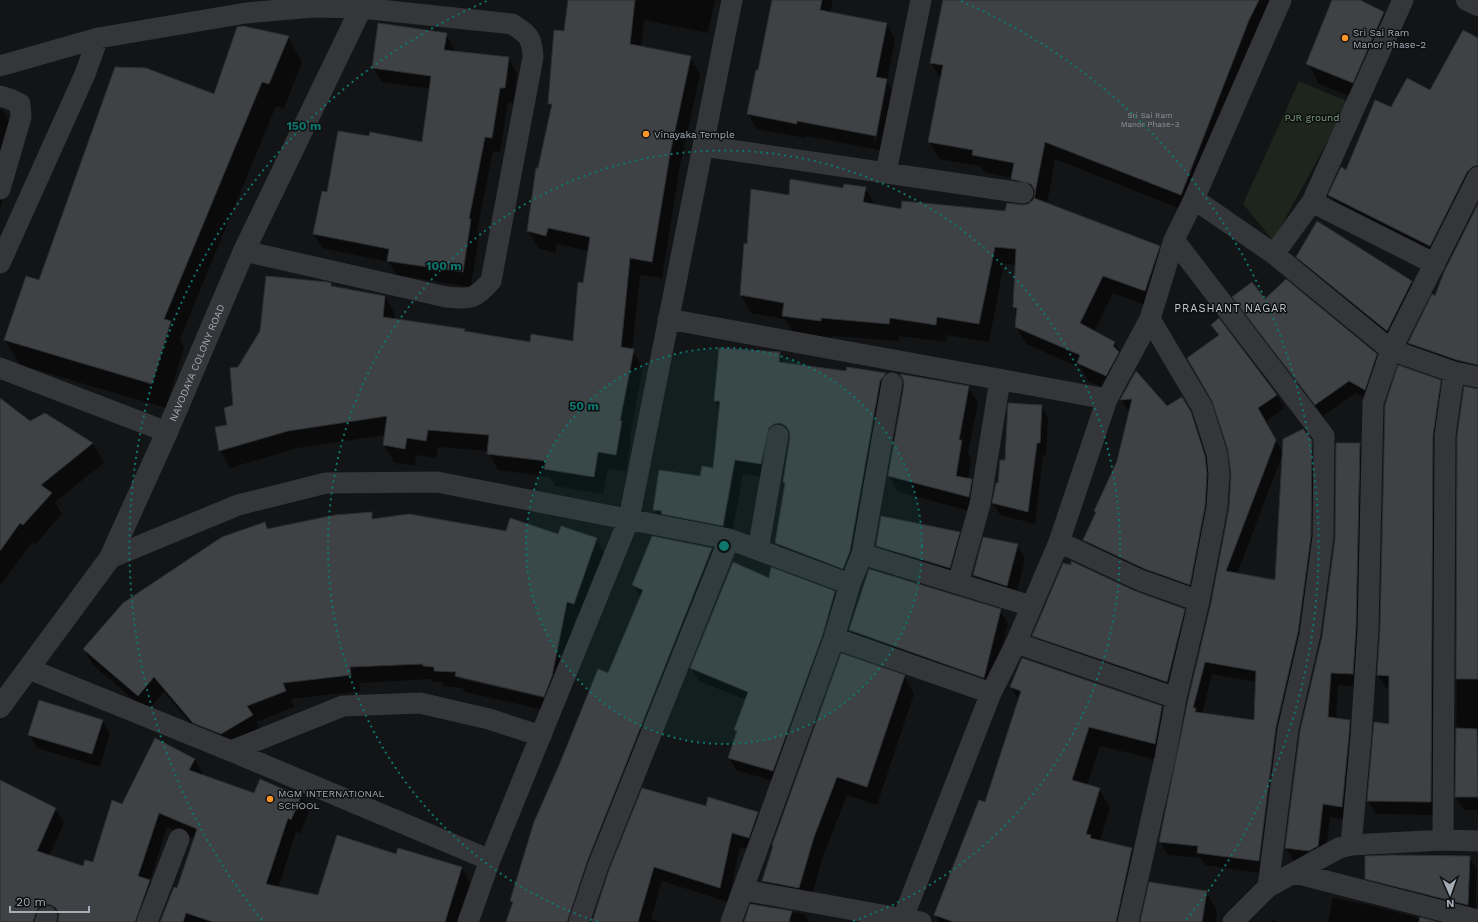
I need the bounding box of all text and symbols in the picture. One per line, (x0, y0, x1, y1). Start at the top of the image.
place label: Sri Sai Ram Manor Phase-2 (1353, 27, 1426, 50)
marker: Sri Sai Ram Manor Phase-2 (1340, 33, 1350, 43)
house number: Sri Sai Ram Manor Phase-3 (1121, 111, 1180, 129)
park label: PJR ground (1284, 112, 1340, 123)
text: 150 m (287, 119, 321, 133)
marker: Vinayaka Temple (641, 129, 651, 139)
place label: Vinayaka Temple (654, 129, 735, 140)
text: 100 m (426, 259, 462, 273)
district label: PRASHANT NAGAR (1174, 302, 1288, 315)
street label: NAVODAYA COLONY ROAD (167, 303, 227, 423)
text: 50 m (569, 399, 599, 413)
centre of rings (717, 539, 731, 553)
place label: MGM INTERNATIONAL SCHOOL (278, 788, 385, 811)
marker: MGM INTERNATIONAL SCHOOL (265, 794, 275, 804)
north arrow (1430, 874, 1470, 914)
scale bar (10, 888, 89, 914)
text: 20 m (16, 895, 46, 909)
text: N (1446, 897, 1455, 910)

